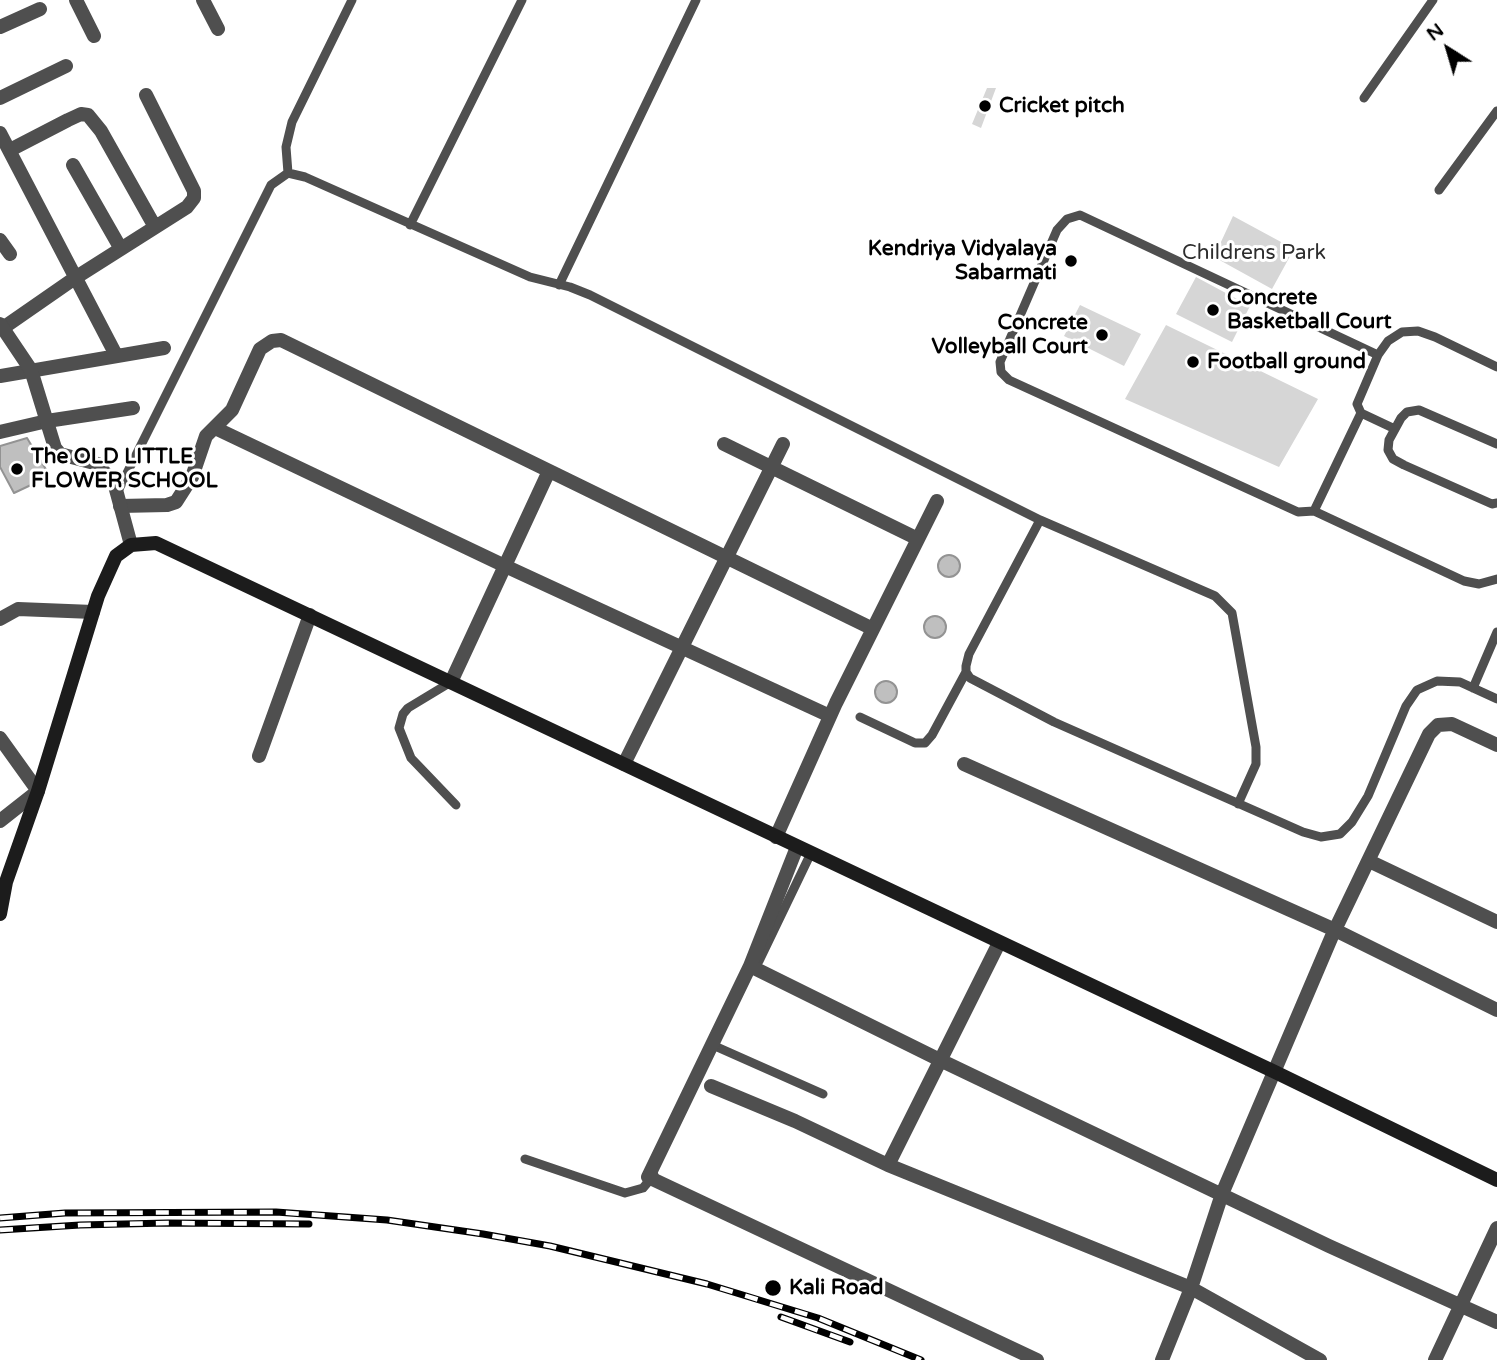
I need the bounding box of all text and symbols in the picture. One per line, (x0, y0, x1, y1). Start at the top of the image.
north arrow (1413, 14, 1483, 84)
text: N (1423, 19, 1448, 46)
place label: Cricket pitch (999, 93, 1125, 119)
marker: Cricket pitch (977, 98, 993, 114)
place label: Kendriya Vidyalaya Sabarmati (868, 236, 1057, 286)
park label: Childrens Park (1182, 240, 1326, 266)
marker: Kendriya Vidyalaya Sabarmati (1063, 253, 1079, 269)
place label: Concrete Basketball Court (1227, 285, 1391, 335)
marker: Concrete Basketball Court (1205, 302, 1221, 318)
place label: Concrete Volleyball Court (931, 310, 1088, 360)
marker: Concrete Volleyball Court (1094, 327, 1110, 343)
place label: Football ground (1207, 349, 1366, 375)
marker: Football ground (1185, 354, 1201, 370)
place label: The OLD LITTLE FLOWER SCHOOL (31, 444, 218, 494)
marker: The OLD LITTLE FLOWER SCHOOL (9, 461, 25, 477)
place label: Kali Road (789, 1275, 884, 1301)
marker: Kali Road (763, 1278, 783, 1298)

